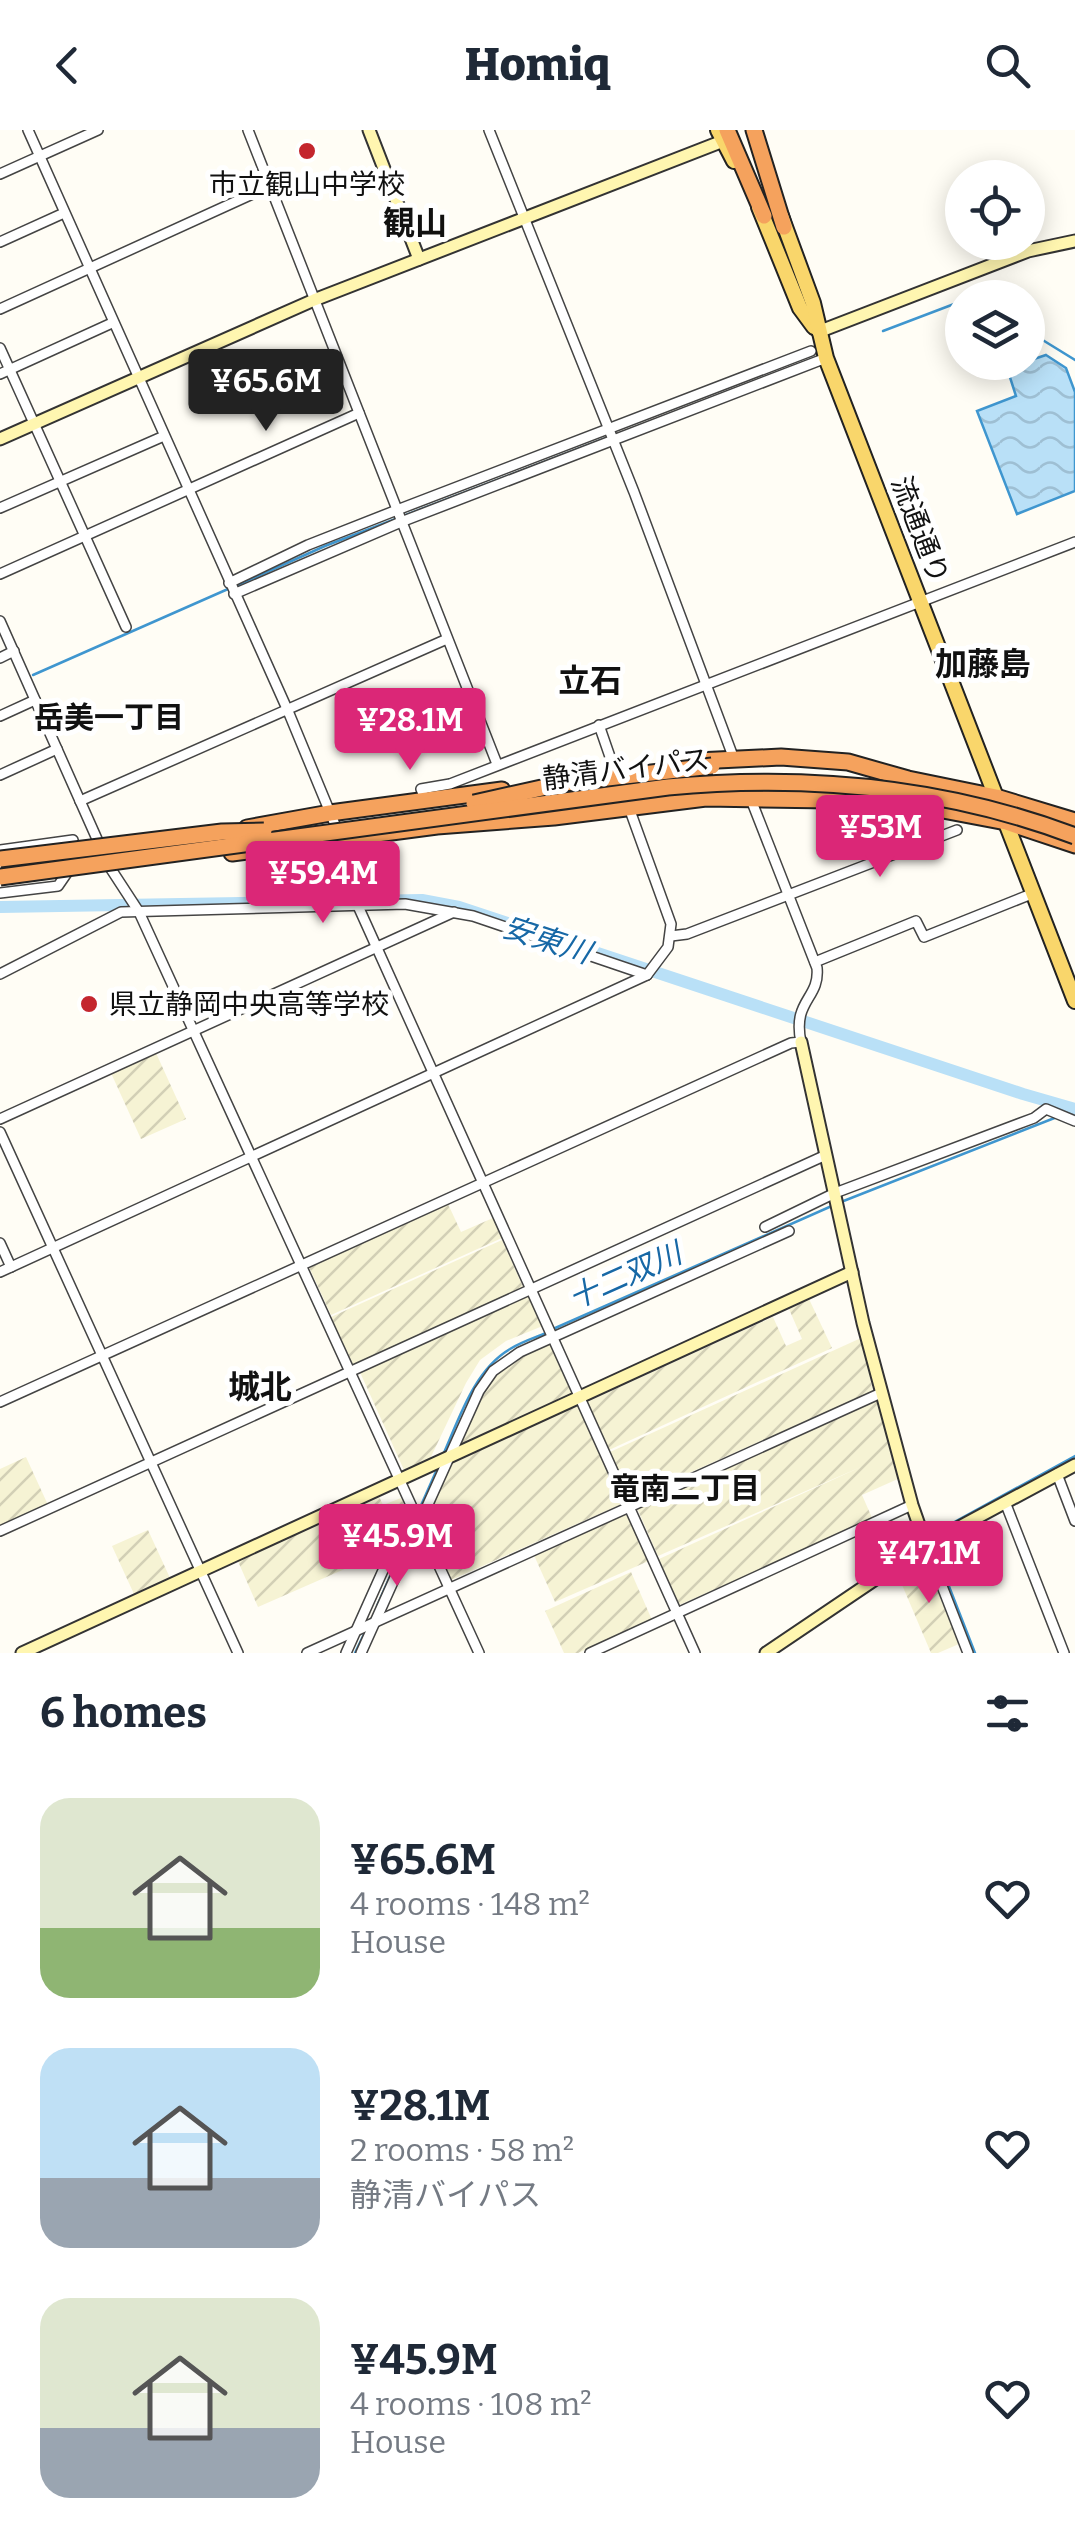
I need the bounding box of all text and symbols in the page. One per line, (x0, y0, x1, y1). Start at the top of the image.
icon: back (40, 38, 95, 93)
text: Homiq (465, 38, 610, 92)
icon: search (980, 38, 1035, 93)
marker: 市立観山中学校 (296, 140, 318, 162)
map controls (945, 160, 1045, 380)
button: locate (945, 160, 1045, 260)
place label: 市立観山中学校 (209, 168, 405, 201)
district label: 観山 (383, 204, 447, 242)
button: layers (945, 280, 1045, 380)
pin: ¥65.6M (185, 349, 347, 434)
text: ¥65.6M (210, 362, 322, 400)
street label: 流通通り (885, 472, 955, 588)
district label: 加藤島 (935, 645, 1031, 683)
district label: 立石 (558, 662, 622, 700)
pin: ¥28.1M (329, 688, 491, 773)
district label: 岳美一丁目 (34, 700, 184, 736)
text: ¥28.1M (357, 701, 463, 739)
street label: 静清バイパス (541, 742, 711, 796)
pin: ¥53M (821, 795, 939, 880)
text: ¥53M (838, 808, 922, 846)
pin: ¥59.4M (242, 841, 404, 926)
text: ¥59.4M (268, 854, 378, 892)
water label: 安東川 (499, 909, 598, 972)
place label: 県立静岡中央高等学校 (109, 988, 389, 1021)
marker: 県立静岡中央高等学校 (78, 993, 100, 1015)
water label: 十二双川 (563, 1234, 690, 1317)
district label: 城北 (228, 1368, 292, 1406)
district label: 竜南二丁目 (610, 1471, 760, 1507)
pin: ¥45.9M (316, 1504, 478, 1589)
text: ¥45.9M (341, 1517, 453, 1555)
pin: ¥47.1M (848, 1521, 1010, 1606)
text: ¥47.1M (877, 1534, 981, 1572)
icon: filters (980, 1686, 1035, 1741)
text: 6 homes (40, 1688, 207, 1738)
text: ¥65.6M (350, 1835, 496, 1885)
icon: home (120, 1838, 240, 1958)
icon: heart (980, 1871, 1035, 1926)
text: 4 rooms · 148 m² (350, 1885, 590, 1923)
text: House (350, 1923, 446, 1961)
text: ¥28.1M (350, 2081, 490, 2131)
icon: home (120, 2088, 240, 2208)
icon: heart (980, 2121, 1035, 2176)
text: 2 rooms · 58 m² (350, 2131, 574, 2169)
text: 静清バイパス (350, 2176, 541, 2214)
text: ¥45.9M (350, 2335, 498, 2385)
icon: home (120, 2338, 240, 2458)
icon: heart (980, 2371, 1035, 2426)
text: 4 rooms · 108 m² (350, 2385, 592, 2423)
text: House (350, 2423, 446, 2461)

